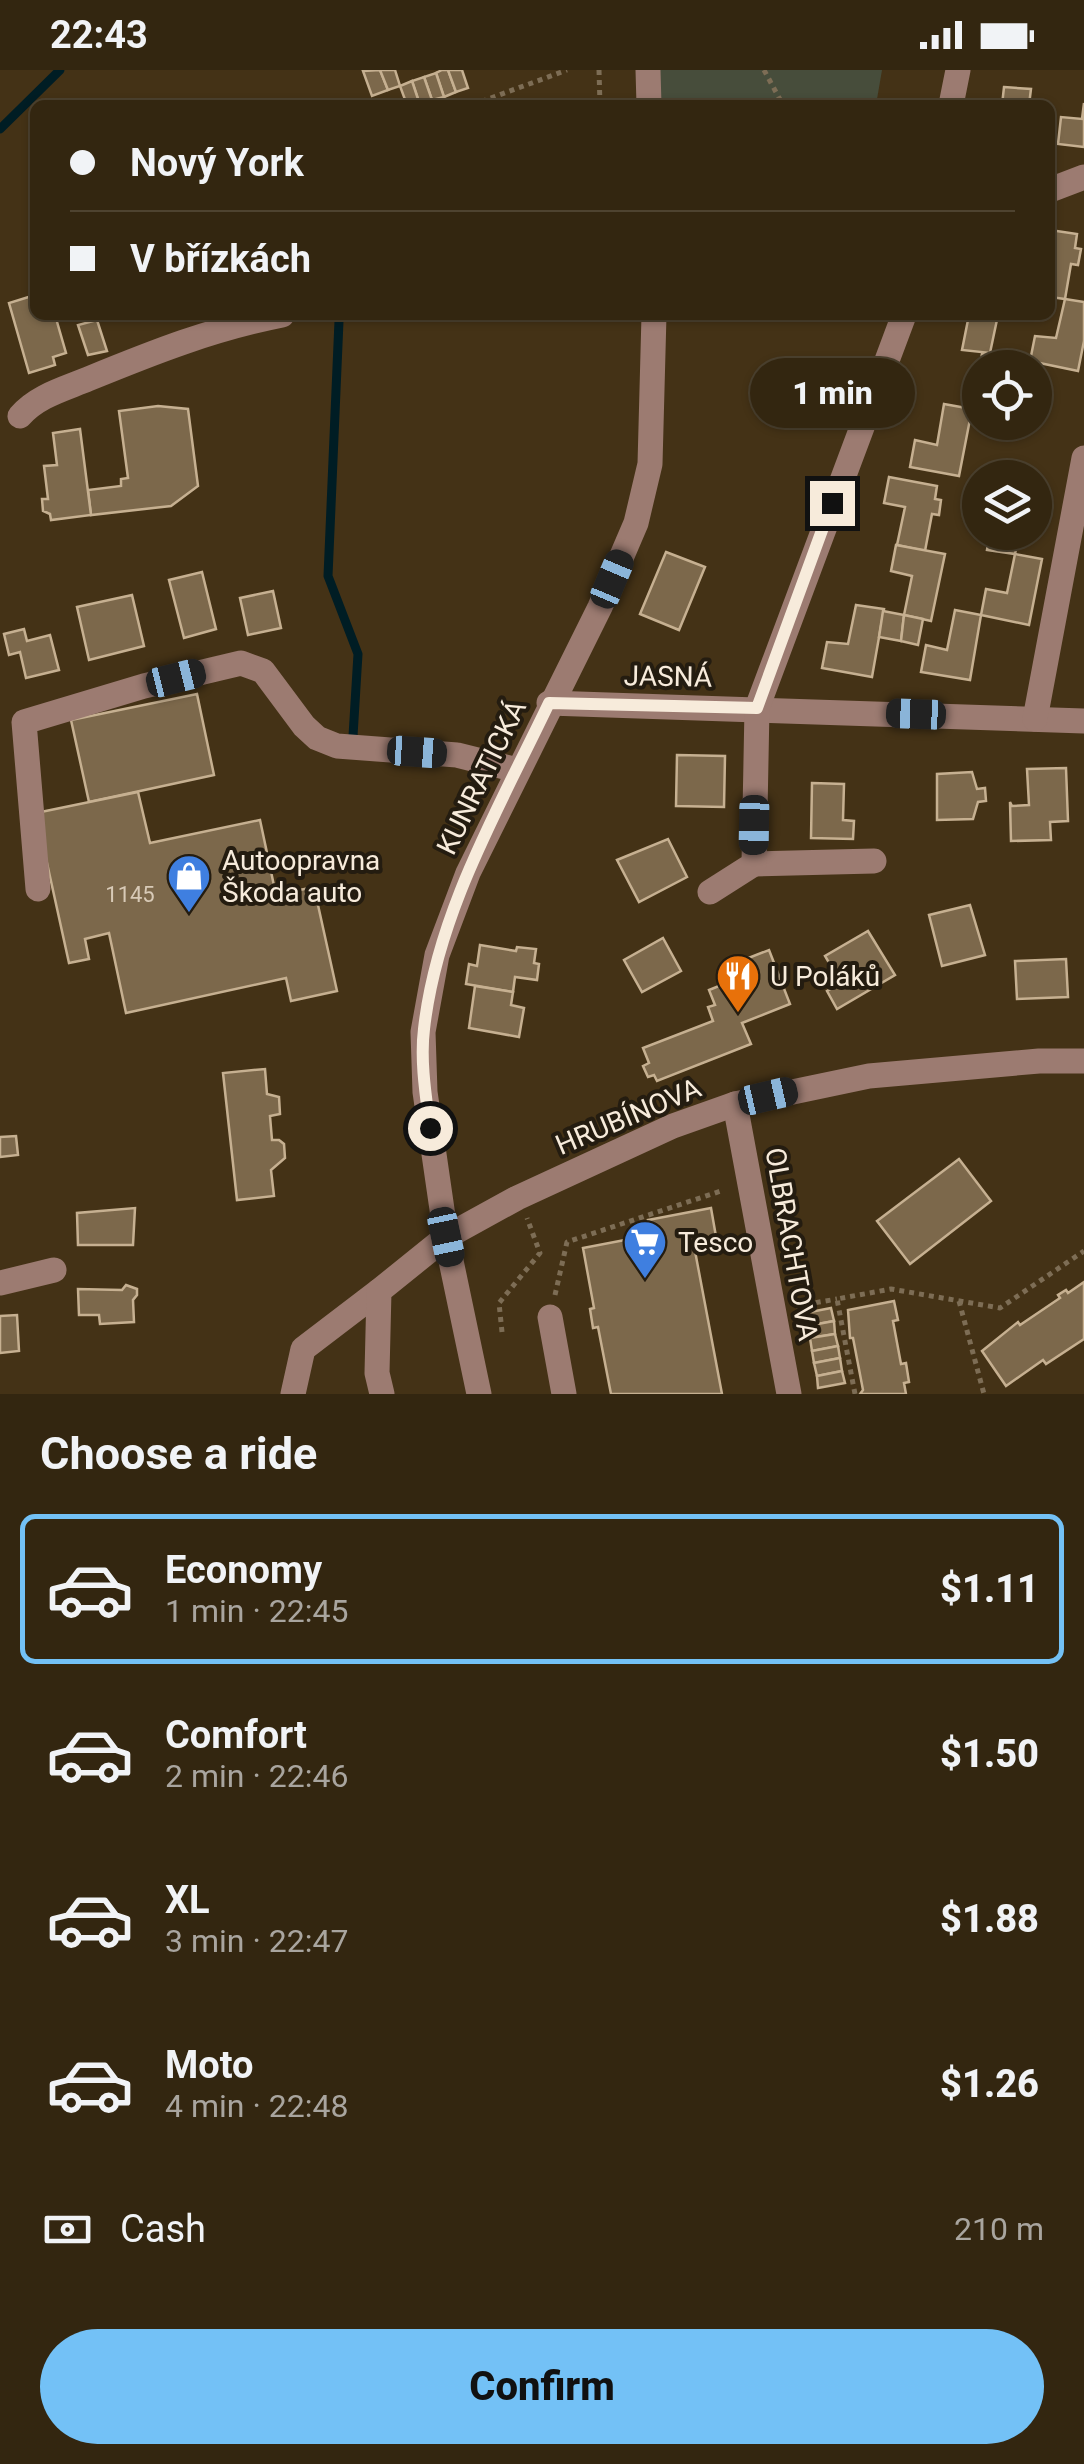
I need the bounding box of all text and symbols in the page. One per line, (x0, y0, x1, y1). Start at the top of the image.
text: 22:43 (50, 13, 148, 57)
text: Nový York (130, 141, 304, 185)
text: V břízkách (130, 237, 311, 281)
map controls (962, 350, 1052, 550)
button: locate (962, 350, 1052, 440)
callout: 1 min (750, 358, 914, 428)
text: 1 min (792, 374, 873, 412)
button: layers (962, 460, 1052, 550)
route end (810, 481, 855, 526)
car (586, 546, 638, 612)
car (143, 656, 209, 700)
street label: JASNÁ (623, 659, 713, 694)
street label: KUNRATICKÁ (430, 695, 533, 860)
car (885, 698, 947, 730)
car (386, 735, 448, 769)
car (738, 795, 770, 855)
place label: Autoopravna Škoda auto (222, 844, 380, 909)
shop icon: Autoopravna Škoda auto (166, 853, 212, 914)
house number: 1145 (105, 882, 155, 907)
restaurant icon: U Poláků (715, 953, 761, 1014)
place label: U Poláků (770, 960, 880, 993)
street label: HRUBÍNOVA (551, 1071, 706, 1162)
car (735, 1075, 801, 1117)
route start (408, 1106, 453, 1151)
street label: OLBRACHTOVA (758, 1145, 825, 1343)
car (425, 1205, 467, 1269)
supermarket icon: Tesco (622, 1219, 668, 1280)
place label: Tesco (678, 1226, 753, 1259)
text: Choose a ride (40, 1427, 317, 1480)
icon: car (45, 1544, 135, 1634)
text: Economy (165, 1548, 322, 1592)
text: $1.11 (940, 1567, 1039, 1611)
text: 1 min · 22:45 (165, 1592, 348, 1630)
icon: car (45, 1709, 135, 1799)
text: Comfort (165, 1713, 307, 1757)
text: $1.50 (940, 1732, 1039, 1776)
text: 2 min · 22:46 (165, 1757, 348, 1795)
icon: car (45, 1874, 135, 1964)
text: XL (165, 1878, 210, 1922)
text: $1.88 (940, 1897, 1039, 1941)
text: 3 min · 22:47 (165, 1922, 348, 1960)
icon: car (45, 2039, 135, 2129)
text: Moto (165, 2043, 254, 2087)
text: $1.26 (940, 2062, 1039, 2106)
text: 4 min · 22:48 (165, 2087, 348, 2125)
icon: cash (40, 2202, 95, 2257)
text: Cash (120, 2207, 206, 2251)
text: 210 m (954, 2210, 1044, 2248)
button: Confirm (40, 2329, 1044, 2444)

